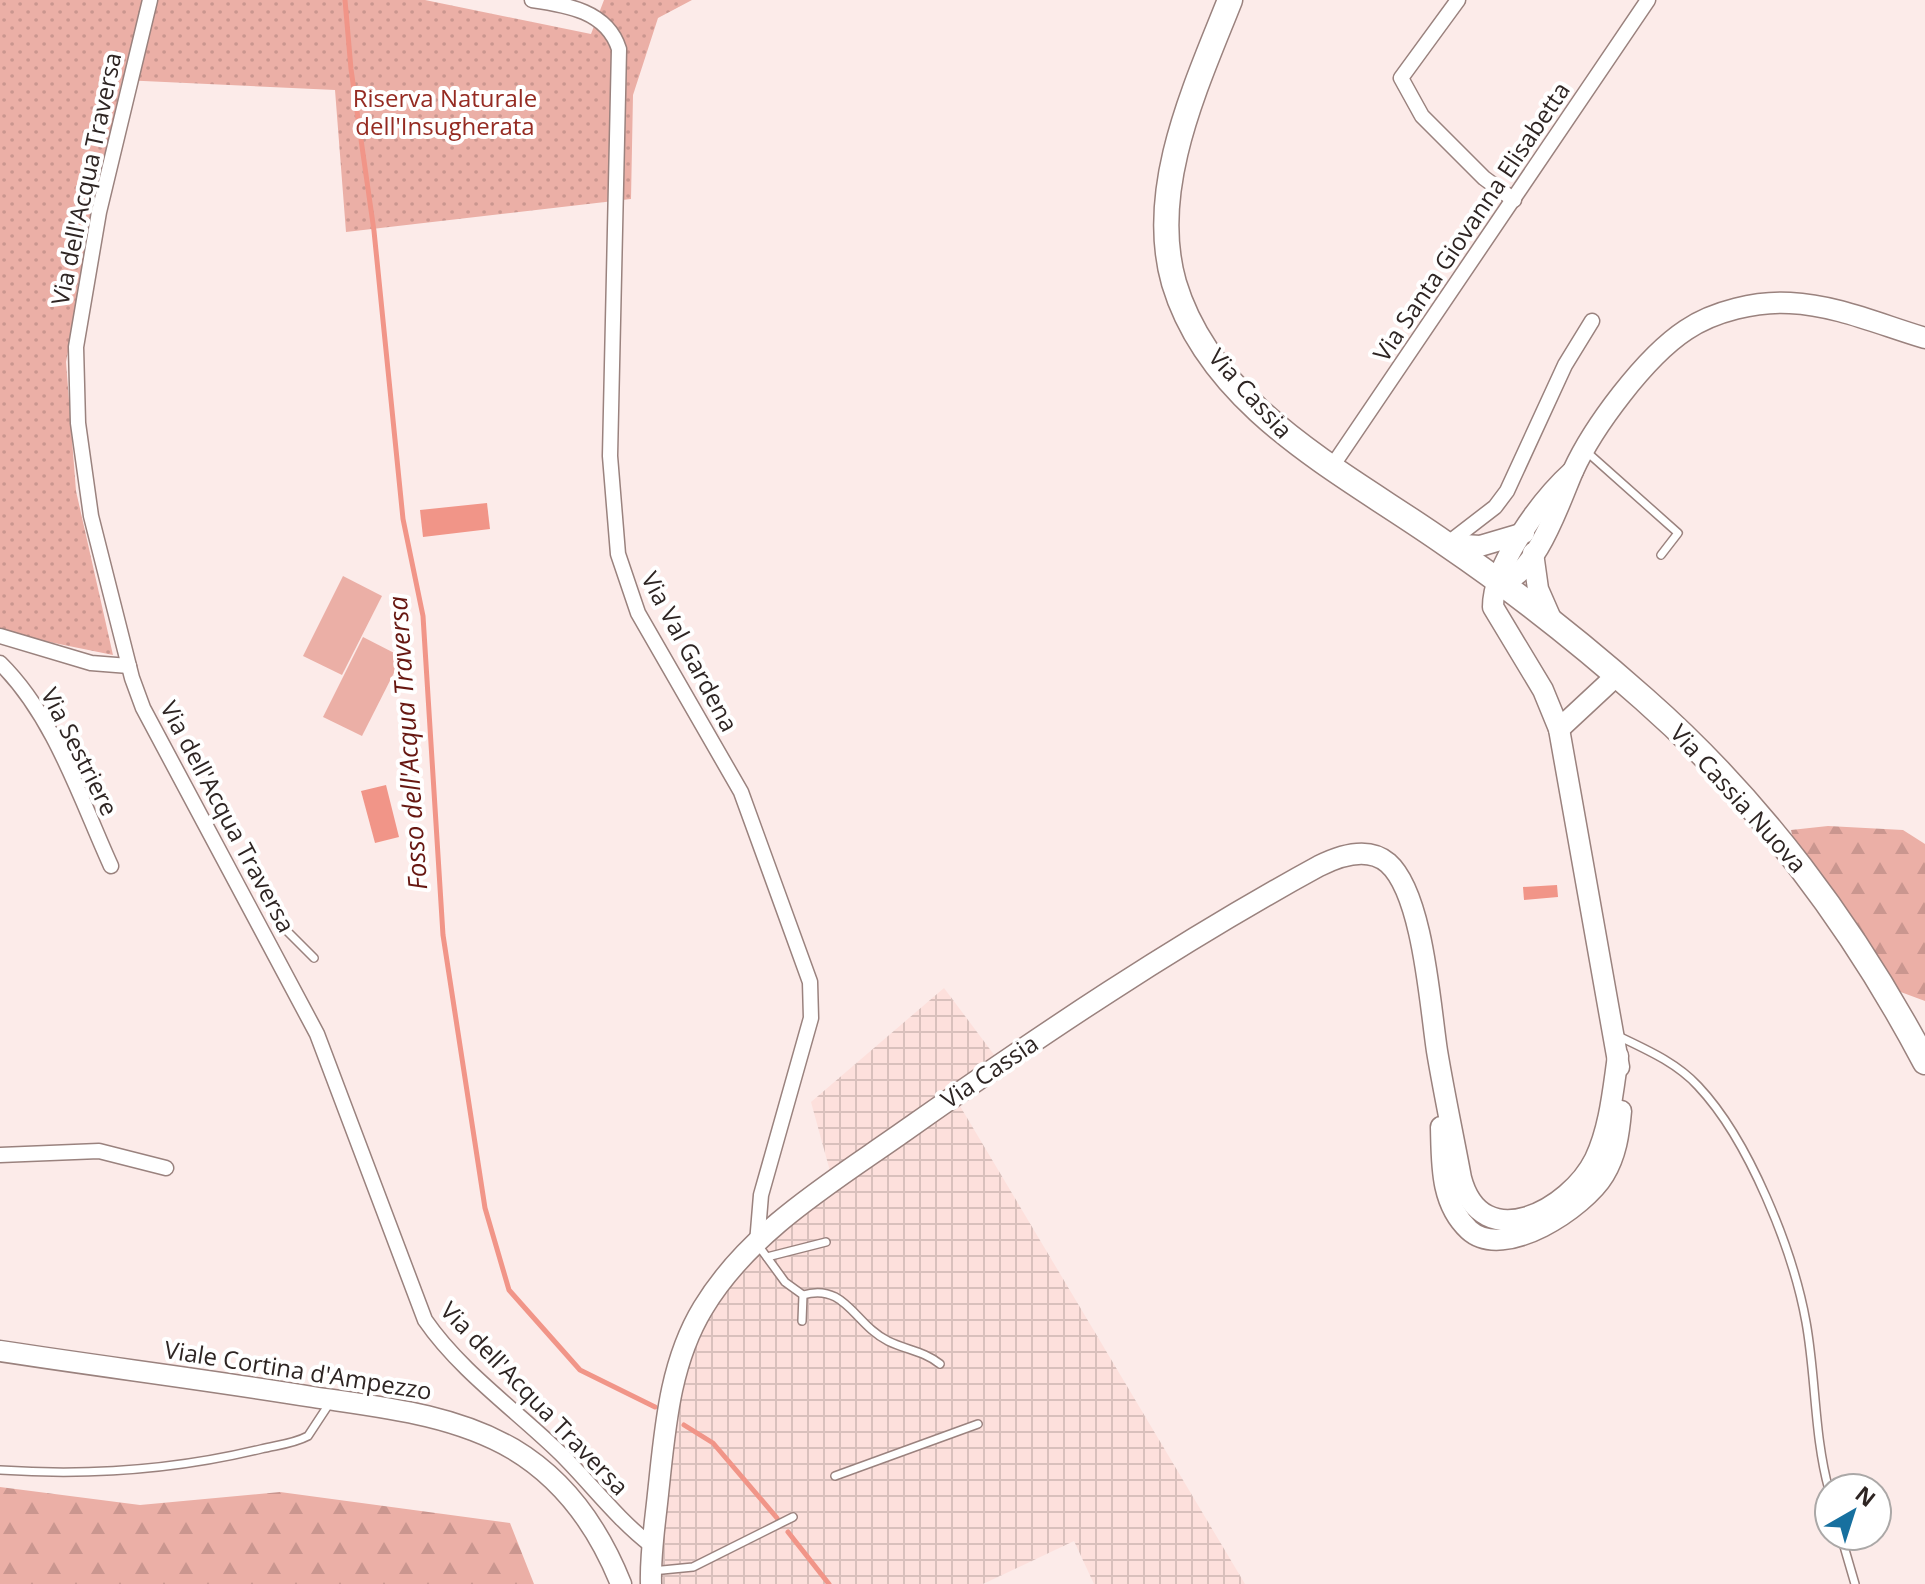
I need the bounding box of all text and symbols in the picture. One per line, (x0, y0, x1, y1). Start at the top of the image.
street label: Via dell'Acqua Traversa (43, 49, 128, 308)
street label: Via Santa Giovanna Elisabetta (1365, 75, 1577, 367)
park label: Riserva Naturale dell'Insugherata (353, 81, 537, 142)
street label: Via Cassia (1202, 341, 1300, 445)
street label: Via Val Gardena (634, 566, 746, 737)
water label: Fosso dell'Acqua Traversa (379, 595, 435, 891)
street label: Via Sestriere (34, 682, 127, 821)
street label: Via dell'Acqua Traversa (153, 695, 303, 938)
street label: Via Cassia Nuova (1663, 717, 1815, 879)
street label: Via Cassia (934, 1026, 1044, 1115)
street label: Via dell'Acqua Traversa (434, 1294, 636, 1502)
street label: Viale Cortina d'Ampezzo (162, 1332, 434, 1407)
north arrow (1813, 1472, 1893, 1552)
text: N (1850, 1478, 1883, 1513)

